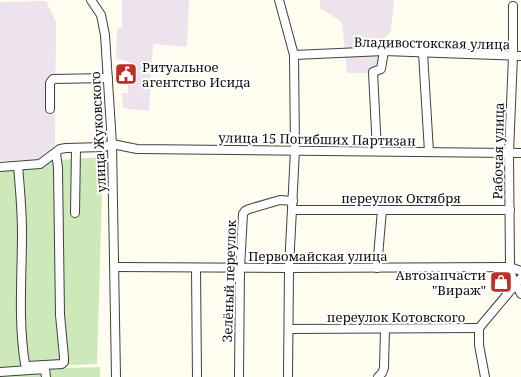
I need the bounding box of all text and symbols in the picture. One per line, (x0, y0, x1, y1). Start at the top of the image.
street label: Владивостокская улица (354, 33, 510, 53)
place label: Ритуальное агентство Исида (142, 58, 251, 91)
public building icon: Ритуальное агентство Исида (113, 61, 139, 87)
street label: улица Жуковского (86, 71, 110, 193)
street label: Рабочая улица (488, 102, 508, 200)
street label: улица 15 Погибших Партизан (218, 128, 416, 150)
street label: переулок Октября (341, 189, 461, 207)
street label: Зелёный переулок (218, 219, 240, 343)
street label: Первомайская улица (248, 247, 388, 265)
place label: Автозапчасти "Вираж" (395, 266, 486, 299)
shop icon: Автозапчасти "Вираж" (488, 269, 514, 295)
street label: переулок Котовского (327, 308, 465, 326)

